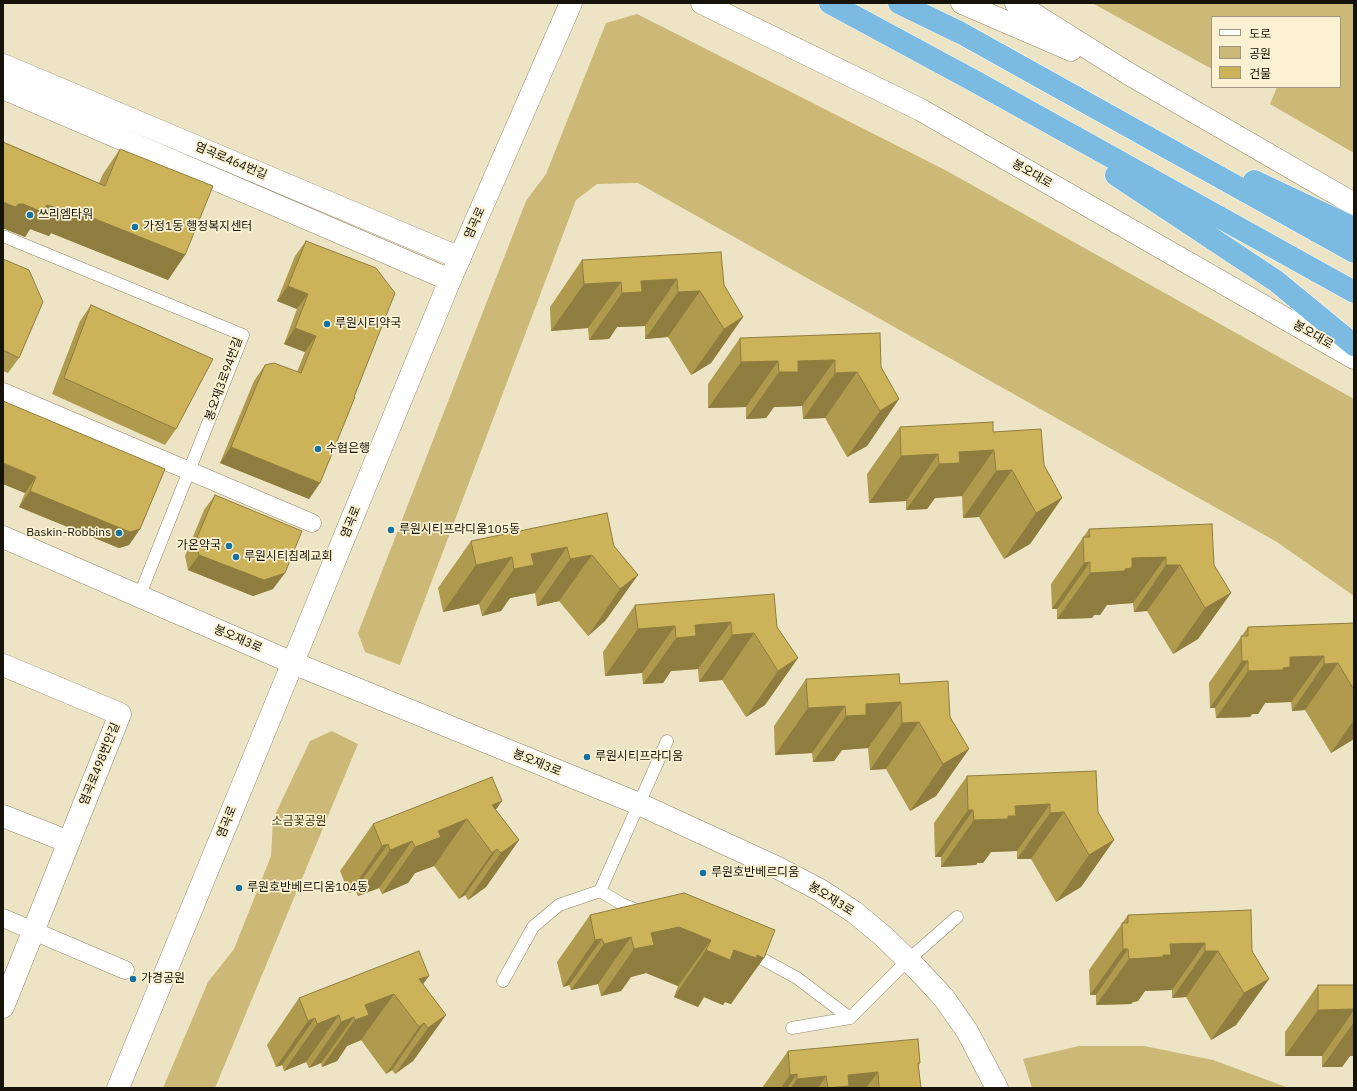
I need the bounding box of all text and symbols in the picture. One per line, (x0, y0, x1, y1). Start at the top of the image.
legend (1211, 16, 1341, 88)
text: 도로 (1249, 26, 1271, 41)
text: 공원 (1249, 46, 1271, 61)
text: 건물 (1249, 66, 1271, 81)
street label: 염곡로464번길 (193, 139, 269, 183)
street label: 봉오대로 (1009, 157, 1055, 191)
street label: 염곡로 (462, 205, 488, 241)
place label: 쓰리엠타워 (38, 208, 93, 222)
marker: 쓰리엠타워 (25, 210, 35, 220)
place label: 가정1동 행정복지센터 (143, 220, 252, 234)
marker: 가정1동 행정복지센터 (130, 222, 140, 232)
place label: 루원시티약국 (335, 317, 401, 331)
street label: 봉오대로 (1290, 318, 1336, 352)
marker: 루원시티약국 (322, 319, 332, 329)
street label: 봉오재3로94번길 (202, 335, 246, 423)
place label: 수협은행 (326, 442, 370, 456)
marker: 수협은행 (313, 444, 323, 454)
street label: 염곡로 (338, 504, 364, 540)
place label: 루원시티프라디움105동 (399, 523, 520, 537)
marker: 루원시티프라디움105동 (386, 525, 396, 535)
place label: Baskin-Robbins (26, 526, 111, 540)
marker: Baskin-Robbins (114, 528, 124, 538)
place label: 가온약국 (177, 539, 221, 553)
marker: 가온약국 (224, 541, 234, 551)
place label: 루원시티침례교회 (244, 550, 332, 564)
marker: 루원시티침례교회 (231, 552, 241, 562)
street label: 봉오재3로 (212, 622, 264, 656)
street label: 염곡로498번안길 (77, 721, 123, 807)
street label: 봉오재3로 (510, 747, 564, 779)
place label: 루원시티프라디움 (595, 750, 683, 764)
marker: 루원시티프라디움 (582, 752, 592, 762)
street label: 염곡로 (214, 804, 240, 840)
park label: 소금꽃공원 (271, 815, 327, 829)
place label: 루원호반베르디움 (711, 866, 799, 880)
marker: 루원호반베르디움 (698, 868, 708, 878)
street label: 봉오재3로 (805, 879, 857, 919)
place label: 루원호반베르디움104동 (247, 881, 368, 895)
marker: 루원호반베르디움104동 (234, 883, 244, 893)
place label: 가경공원 (141, 972, 185, 986)
marker: 가경공원 (128, 974, 138, 984)

